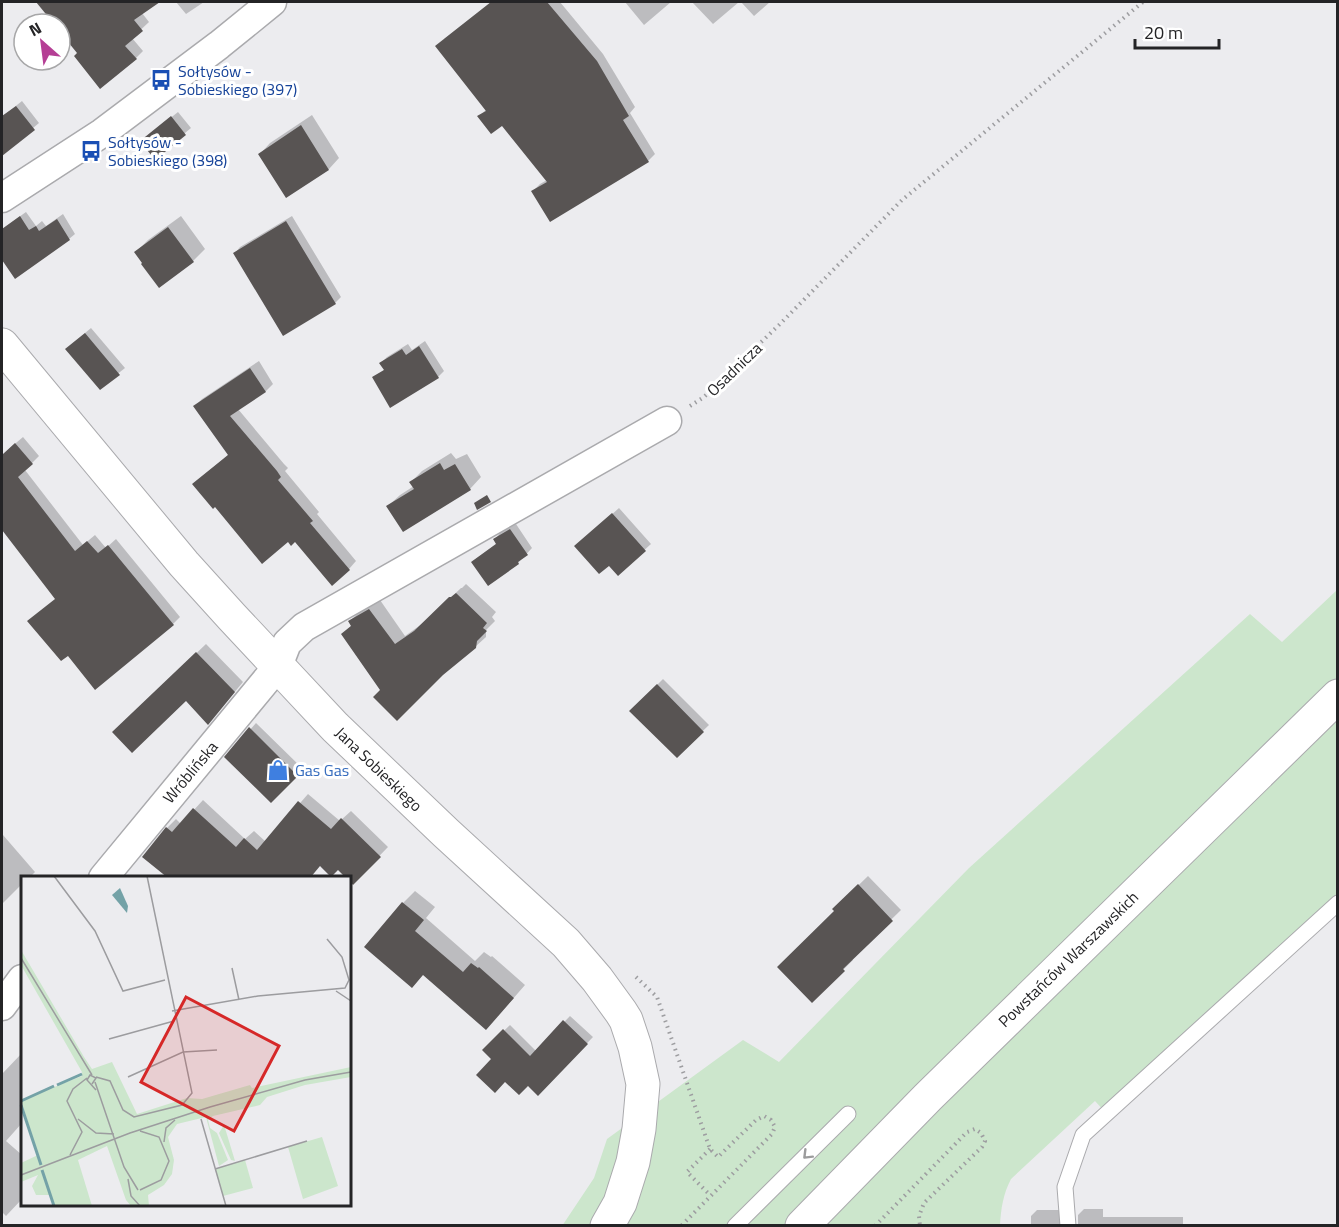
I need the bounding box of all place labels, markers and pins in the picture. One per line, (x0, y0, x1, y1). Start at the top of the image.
place label: Sołtysów - Sobieskiego (397) (178, 59, 297, 101)
bus stop icon: Sołtysów - Sobieskiego (397) (149, 68, 173, 92)
place label: Sołtysów - Sobieskiego (398) (108, 130, 227, 172)
bus stop icon: Sołtysów - Sobieskiego (398) (79, 139, 103, 163)
shop icon: Gas Gas (266, 758, 290, 782)
place label: Gas Gas (295, 758, 349, 782)

